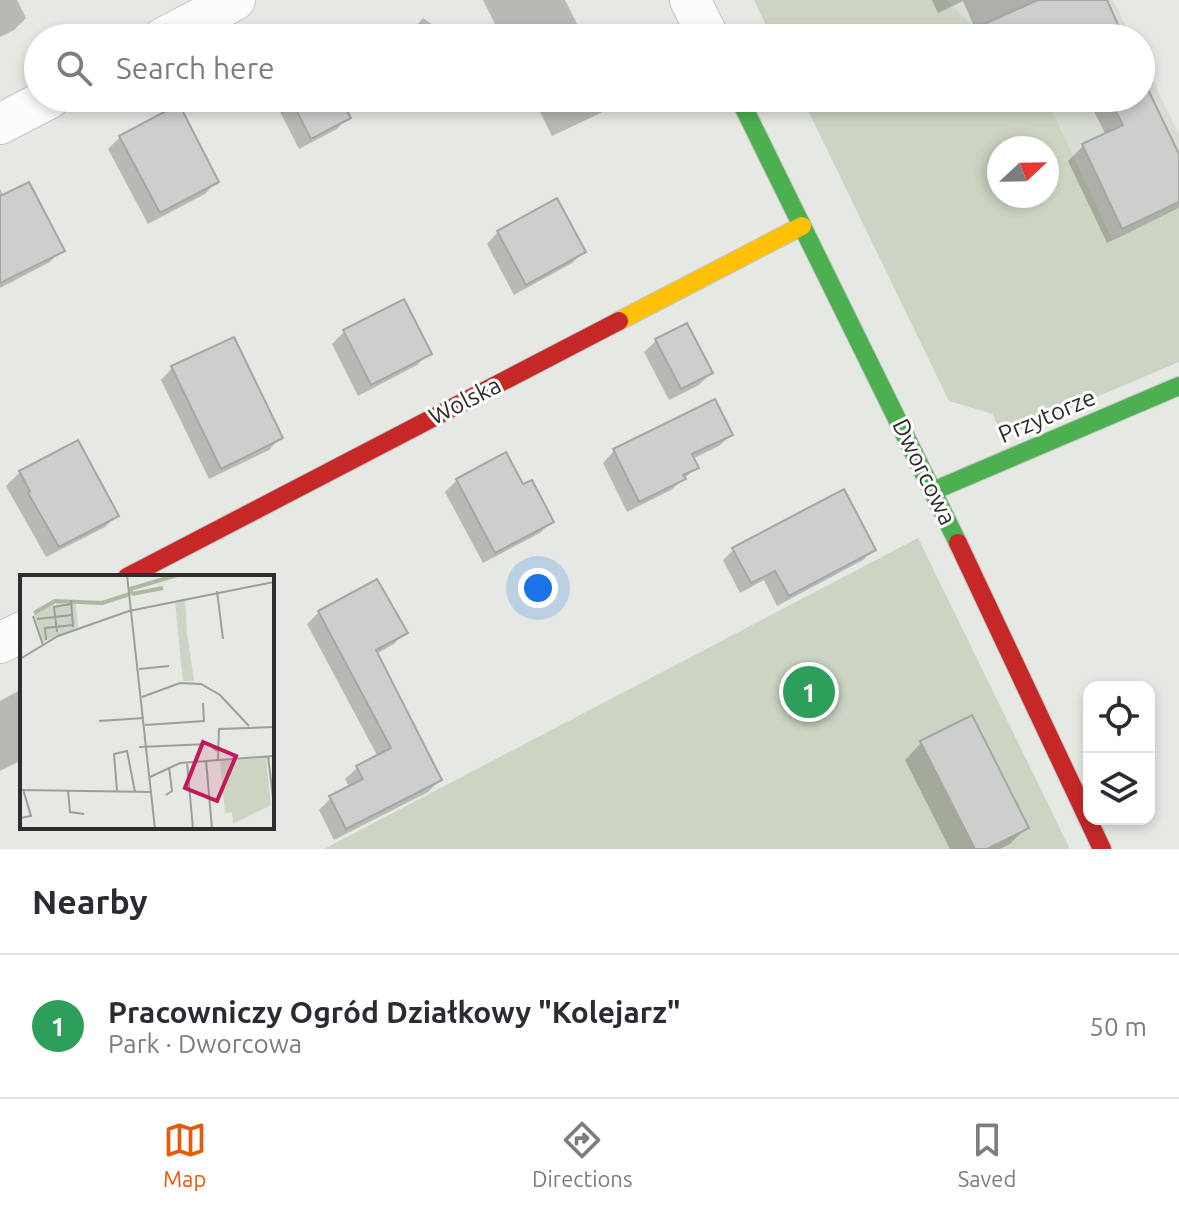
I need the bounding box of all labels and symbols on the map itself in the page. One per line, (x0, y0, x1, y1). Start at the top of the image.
north arrow (987, 136, 1059, 208)
street label: Wolska (424, 371, 505, 430)
street label: Przytorze (994, 383, 1099, 448)
street label: Dworcowa (887, 414, 962, 529)
your location (518, 568, 558, 608)
inset map (20, 575, 274, 829)
pin: 1 (783, 662, 835, 722)

